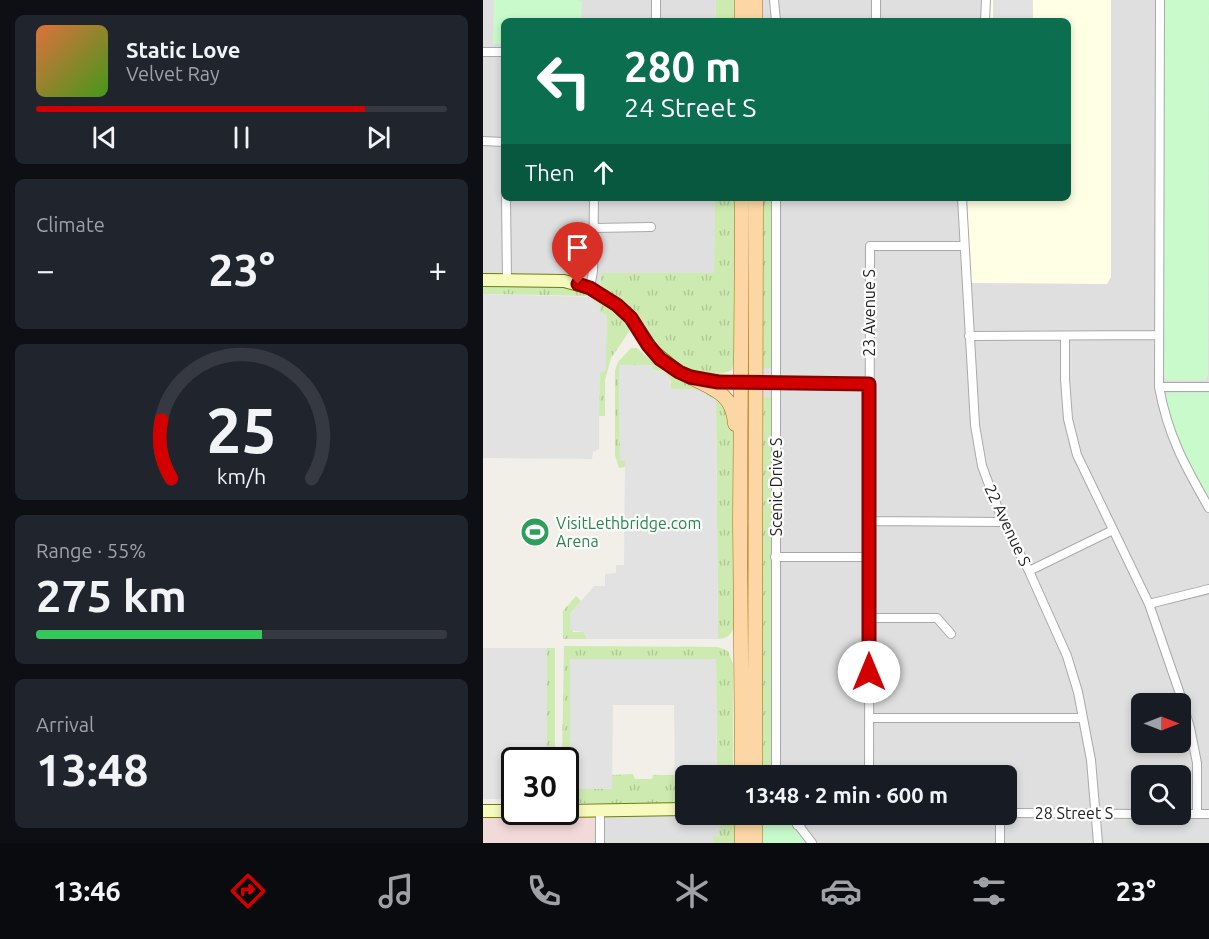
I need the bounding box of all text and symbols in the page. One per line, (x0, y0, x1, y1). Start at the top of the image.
text: Static Love (126, 37, 241, 62)
icon: left (525, 42, 603, 120)
text: 280 m (624, 43, 741, 90)
text: Velvet Ray (126, 62, 220, 85)
text: 24 Street S (624, 92, 756, 122)
icon: previous (88, 121, 121, 154)
icon: pause (225, 121, 258, 154)
icon: next (362, 121, 395, 154)
icon: ahead (587, 156, 620, 189)
text: Then (525, 160, 575, 185)
text: Climate (36, 213, 105, 236)
pin (552, 222, 603, 284)
icon: arrive (561, 231, 594, 264)
text: 23° (208, 244, 275, 295)
text: − (36, 251, 55, 288)
text: + (428, 251, 447, 288)
street label: 23 Avenue S (860, 269, 878, 357)
text: 25 (206, 395, 277, 465)
street label: Scenic Drive S (767, 438, 785, 536)
text: km/h (217, 464, 266, 488)
street label: 22 Avenue S (981, 481, 1035, 569)
place label: VisitLethbridge.com Arena (556, 514, 701, 550)
sports icon: VisitLethbridge.com Arena (519, 516, 551, 548)
text: Range · 55% (36, 539, 146, 562)
text: 275 km (36, 570, 187, 621)
position arrow (837, 640, 901, 704)
north arrow (1131, 693, 1191, 753)
map controls (1131, 693, 1191, 825)
text: Arrival (36, 713, 94, 736)
text: 13:48 (36, 744, 149, 795)
speed limit sign: 30 (501, 747, 579, 825)
button: search (1131, 765, 1191, 825)
text: 13:48 · 2 min · 600 m (744, 782, 948, 807)
street label: 28 Street S (1035, 804, 1113, 822)
icon: directions (227, 870, 269, 912)
icon: music (375, 870, 417, 912)
icon: phone (523, 870, 565, 912)
icon: climate (671, 870, 713, 912)
icon: car (820, 870, 862, 912)
icon: filters (968, 870, 1010, 912)
text: 13:46 (53, 876, 121, 906)
text: 23° (1116, 876, 1156, 906)

